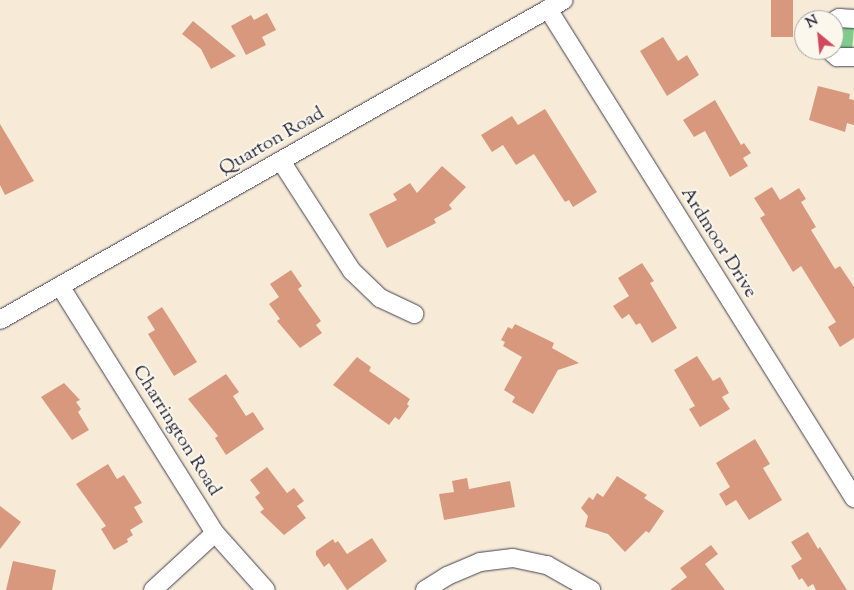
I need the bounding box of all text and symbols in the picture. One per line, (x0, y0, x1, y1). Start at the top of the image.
north arrow (794, 10, 844, 60)
text: N (803, 11, 822, 34)
street label: Quarton Road (215, 103, 329, 181)
street label: Ardmoor Drive (675, 183, 761, 303)
street label: Charrington Road (127, 361, 225, 501)

